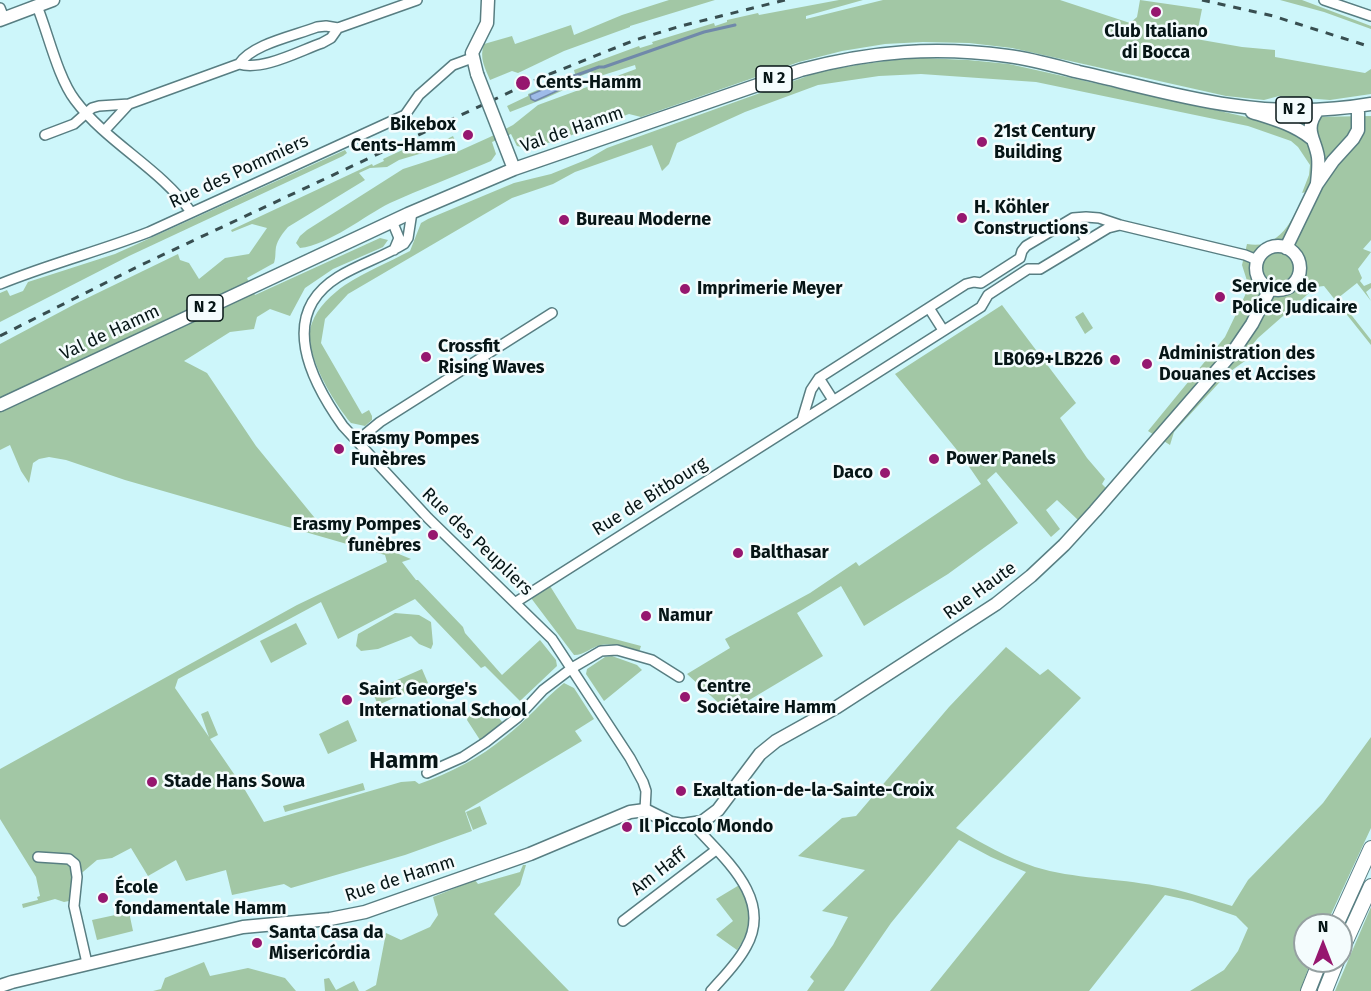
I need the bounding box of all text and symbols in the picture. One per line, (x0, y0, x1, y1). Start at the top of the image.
marker: Club Italiano di Bocca (1149, 5, 1163, 19)
place label: Club Italiano di Bocca (1104, 21, 1208, 63)
road number: N 2 (756, 66, 792, 92)
place label: Cents-Hamm (536, 72, 641, 94)
marker: Cents-Hamm (514, 74, 532, 92)
road number: N 2 (1276, 97, 1312, 123)
street label: Val de Hamm (518, 102, 626, 158)
place label: Bikebox Cents-Hamm (351, 114, 456, 156)
place label: 21st Century Building (994, 121, 1095, 164)
marker: Bikebox Cents-Hamm (461, 128, 475, 142)
street label: Rue des Pommiers (166, 130, 312, 214)
marker: 21st Century Building (975, 135, 989, 149)
place label: H. Köhler Constructions (974, 197, 1088, 240)
place label: Bureau Moderne (576, 209, 711, 231)
marker: H. Köhler Constructions (955, 211, 969, 225)
marker: Bureau Moderne (557, 213, 571, 227)
place label: Service de Police Judicaire (1232, 276, 1358, 318)
place label: Imprimerie Meyer (697, 278, 842, 300)
marker: Imprimerie Meyer (678, 282, 692, 296)
marker: Service de Police Judicaire (1213, 290, 1227, 304)
road number: N 2 (187, 295, 223, 321)
street label: Val de Hamm (57, 301, 163, 365)
place label: Crossfit Rising Waves (438, 336, 545, 378)
place label: Administration des Douanes et Accises (1159, 343, 1316, 386)
place label: LB069+LB226 (994, 349, 1103, 371)
marker: Crossfit Rising Waves (419, 350, 433, 364)
marker: LB069+LB226 (1108, 353, 1122, 367)
marker: Administration des Douanes et Accises (1140, 357, 1154, 371)
place label: Erasmy Pompes Funèbres (351, 428, 479, 470)
marker: Erasmy Pompes Funèbres (332, 442, 346, 456)
place label: Power Panels (946, 448, 1056, 470)
marker: Power Panels (927, 452, 941, 466)
street label: Rue de Bitbourg (589, 453, 711, 541)
place label: Daco (833, 462, 873, 484)
marker: Daco (878, 466, 892, 480)
street label: Rue des Peupliers (417, 484, 537, 600)
place label: Erasmy Pompes funèbres (293, 514, 421, 556)
marker: Erasmy Pompes funèbres (426, 528, 440, 542)
place label: Balthasar (750, 542, 829, 564)
marker: Balthasar (731, 546, 745, 560)
street label: Rue Haute (939, 557, 1021, 625)
place label: Namur (658, 605, 713, 627)
marker: Namur (639, 609, 653, 623)
place label: Centre Sociétaire Hamm (697, 676, 836, 718)
place label: Saint George's International School (359, 679, 527, 722)
marker: Centre Sociétaire Hamm (678, 690, 692, 704)
marker: Saint George's International School (340, 693, 354, 707)
district label: Hamm (369, 747, 439, 775)
place label: Stade Hans Sowa (164, 771, 305, 793)
marker: Stade Hans Sowa (145, 775, 159, 789)
place label: Exaltation-de-la-Sainte-Croix (693, 780, 934, 802)
marker: Exaltation-de-la-Sainte-Croix (674, 784, 688, 798)
place label: Il Piccolo Mondo (639, 816, 773, 838)
marker: Il Piccolo Mondo (620, 820, 634, 834)
street label: Am Haff (627, 844, 691, 900)
street label: Rue de Hamm (342, 851, 458, 907)
place label: École fondamentale Hamm (115, 877, 286, 920)
marker: École fondamentale Hamm (96, 891, 110, 905)
north arrow (1293, 913, 1353, 973)
text: N (1318, 917, 1328, 936)
place label: Santa Casa da Misericórdia (269, 922, 384, 964)
marker: Santa Casa da Misericórdia (250, 936, 264, 950)

